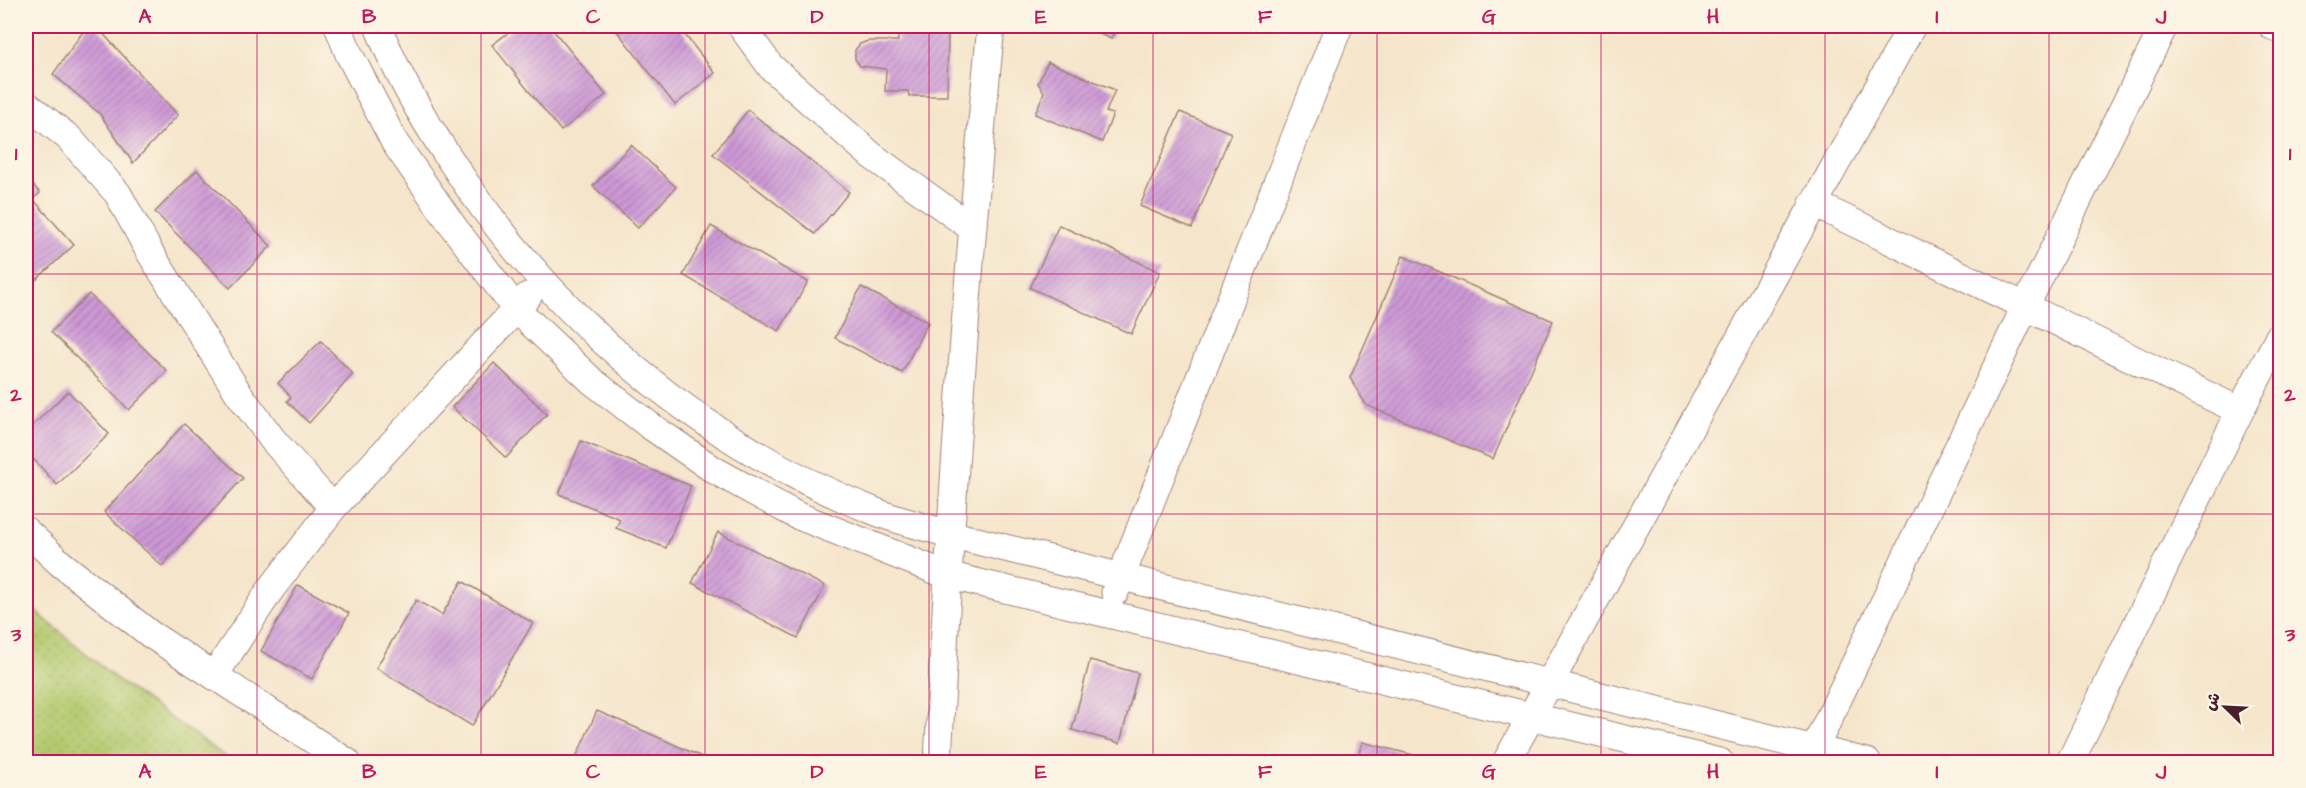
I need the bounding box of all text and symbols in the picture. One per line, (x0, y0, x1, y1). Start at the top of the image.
text: A (139, 3, 152, 31)
text: B (362, 3, 377, 31)
text: C (586, 3, 601, 31)
text: D (811, 3, 824, 31)
text: E (1035, 3, 1047, 31)
text: F (1258, 3, 1273, 31)
text: G (1482, 3, 1496, 31)
text: H (1707, 3, 1719, 31)
text: I (1935, 3, 1939, 31)
text: J (2155, 3, 2167, 31)
text: 1 (15, 140, 18, 168)
text: 1 (2289, 140, 2292, 168)
text: 2 (9, 381, 22, 409)
text: 2 (2283, 381, 2296, 409)
text: 3 (10, 621, 22, 649)
text: 3 (2284, 621, 2296, 649)
north arrow (2195, 677, 2255, 737)
text: ش (2199, 689, 2226, 714)
text: A (139, 758, 152, 786)
text: B (362, 758, 377, 786)
text: C (586, 758, 601, 786)
text: D (811, 758, 824, 786)
text: E (1035, 758, 1047, 786)
text: F (1258, 758, 1273, 786)
text: G (1482, 758, 1496, 786)
text: H (1707, 758, 1719, 786)
text: I (1935, 758, 1939, 786)
text: J (2155, 758, 2167, 786)

